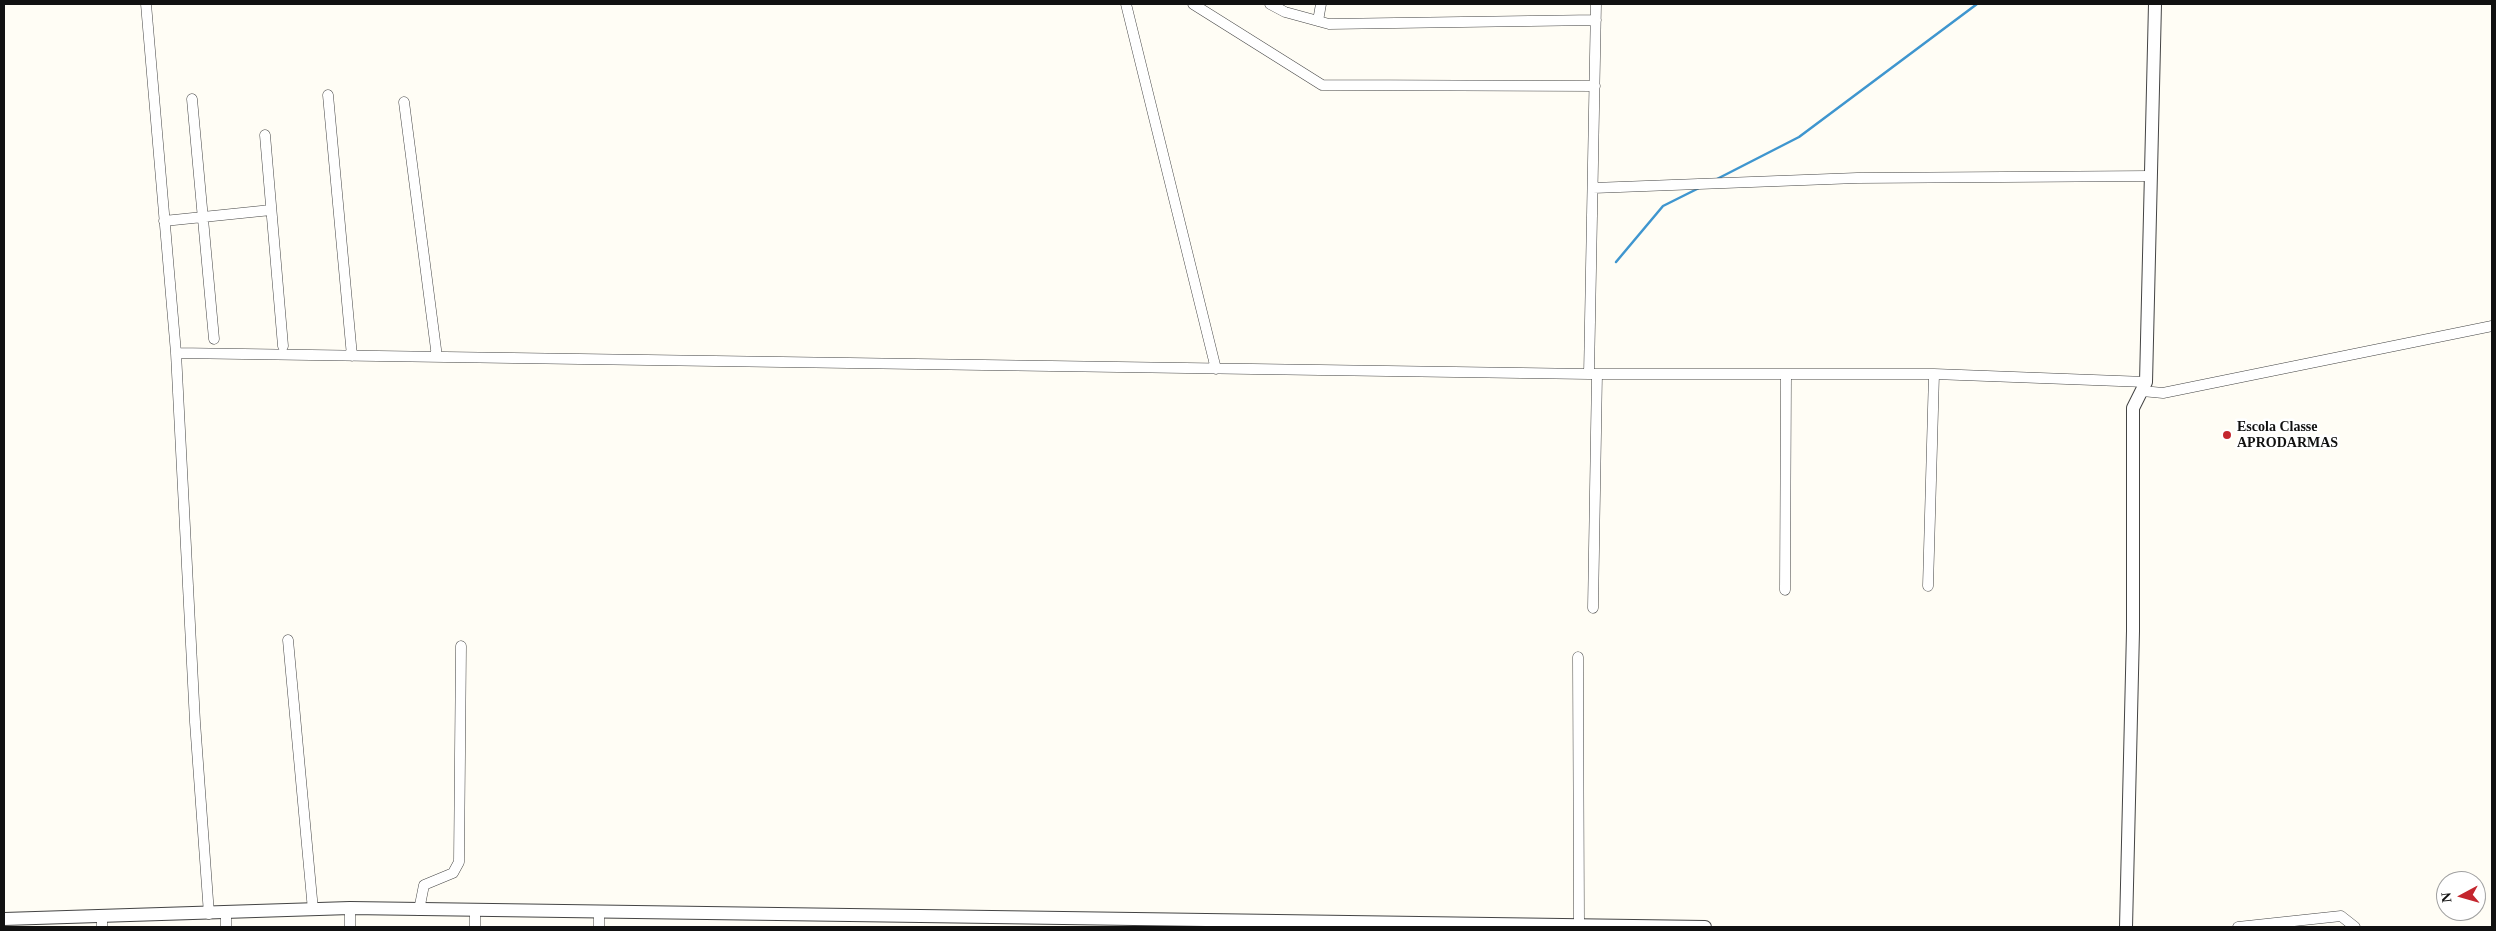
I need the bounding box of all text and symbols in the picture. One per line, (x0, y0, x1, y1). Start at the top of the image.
place label: Escola Classe APRODARMAS (2237, 419, 2338, 452)
marker: Escola Classe APRODARMAS (2221, 429, 2233, 441)
north arrow (2436, 871, 2486, 921)
text: N (2439, 892, 2455, 903)

